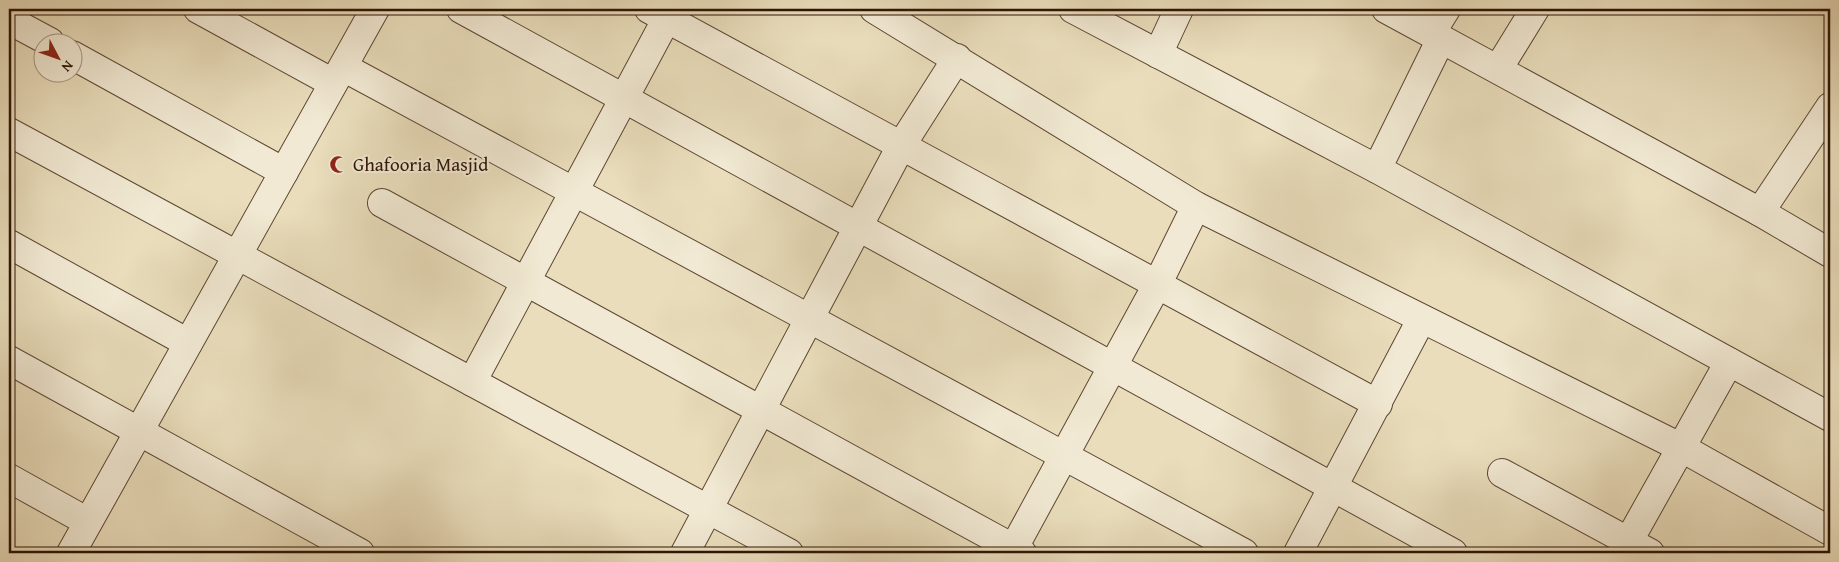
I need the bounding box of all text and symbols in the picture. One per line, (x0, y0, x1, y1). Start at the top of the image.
north arrow (32, 32, 82, 82)
text: N (57, 56, 78, 77)
place label: Ghafooria Masjid (353, 150, 489, 178)
mosque icon: Ghafooria Masjid (329, 154, 349, 174)

